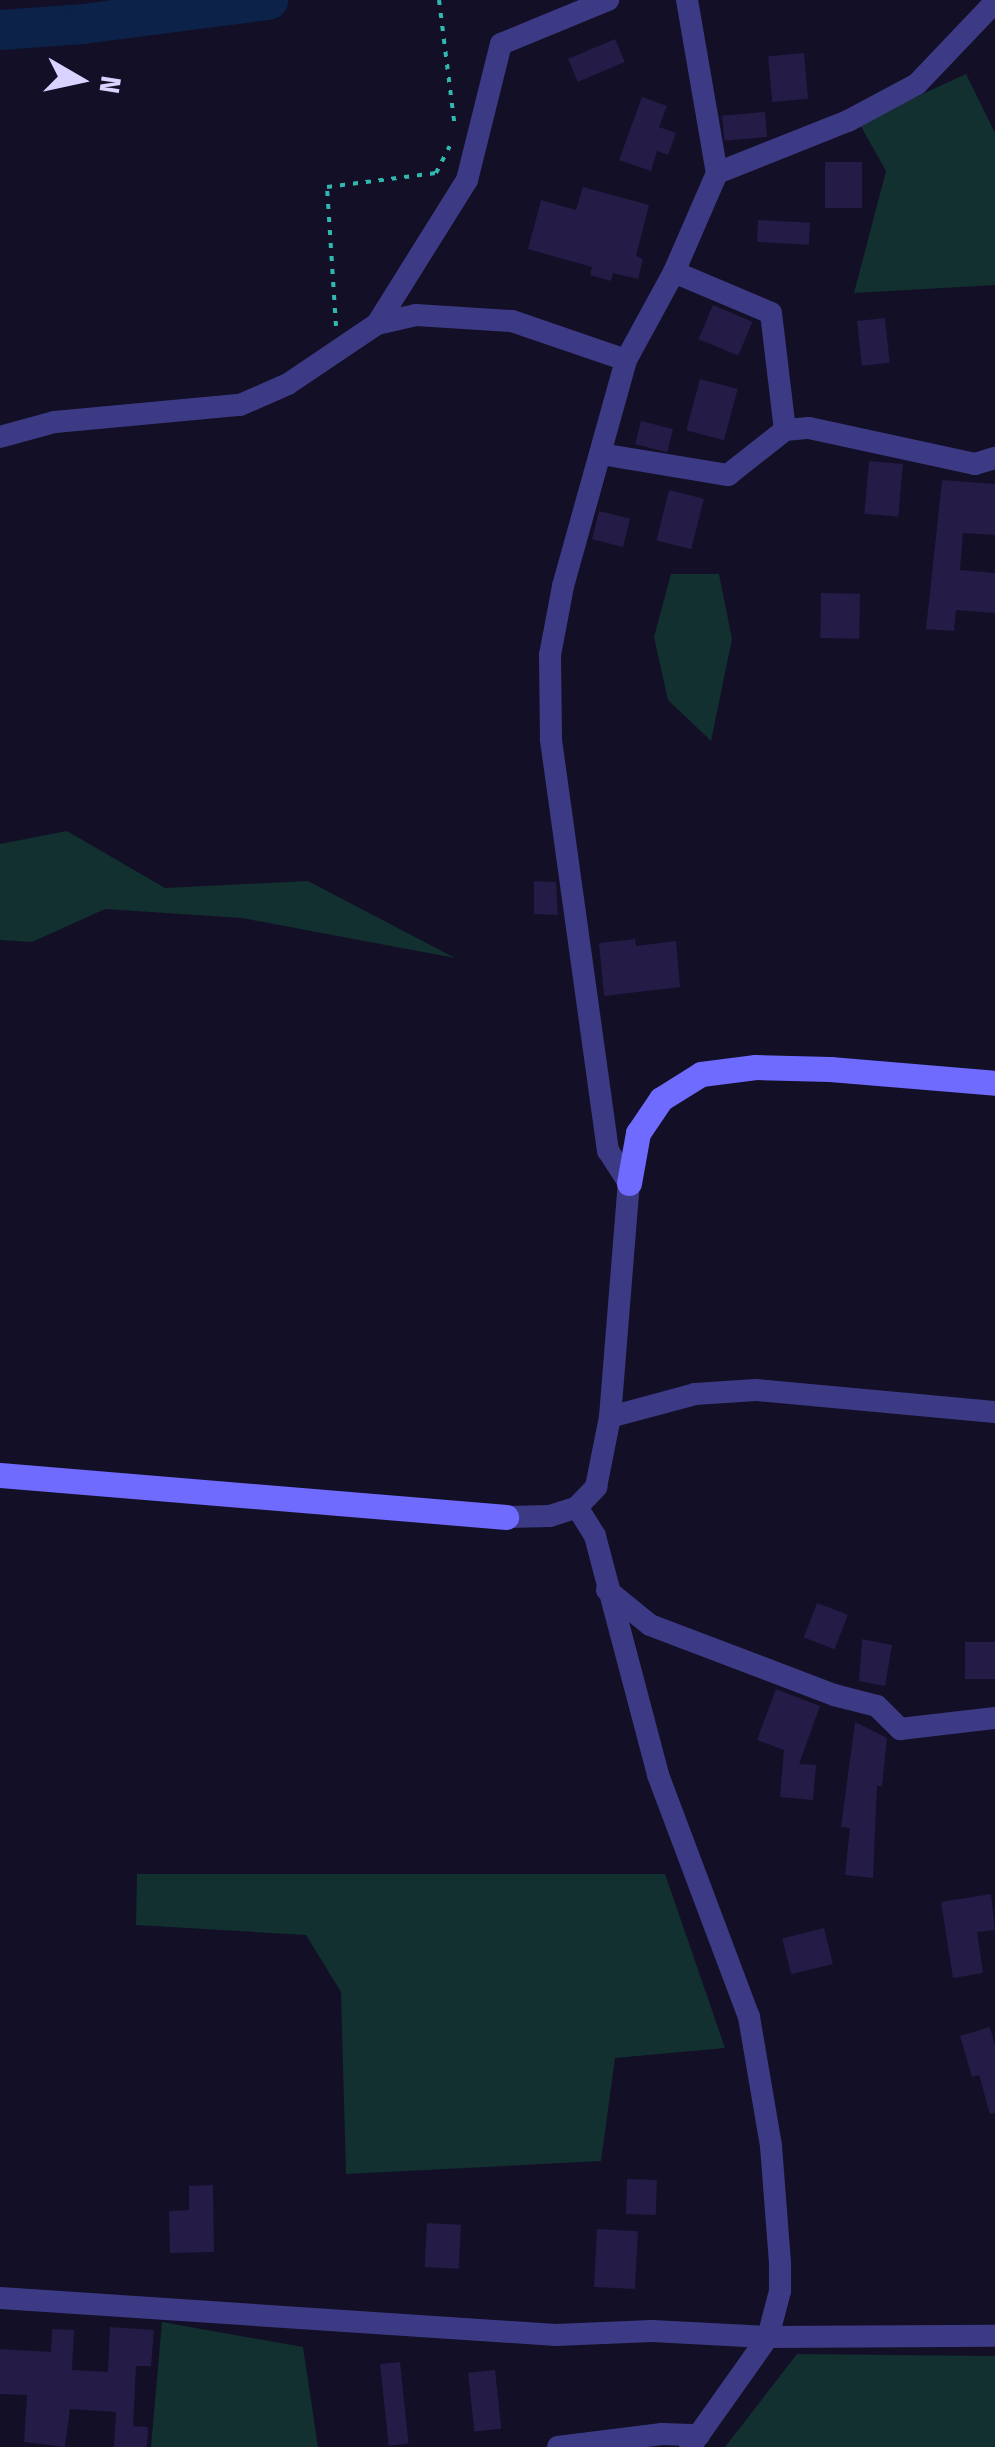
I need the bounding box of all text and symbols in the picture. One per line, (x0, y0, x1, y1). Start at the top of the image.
north arrow (30, 30, 130, 130)
text: N (93, 74, 128, 96)

